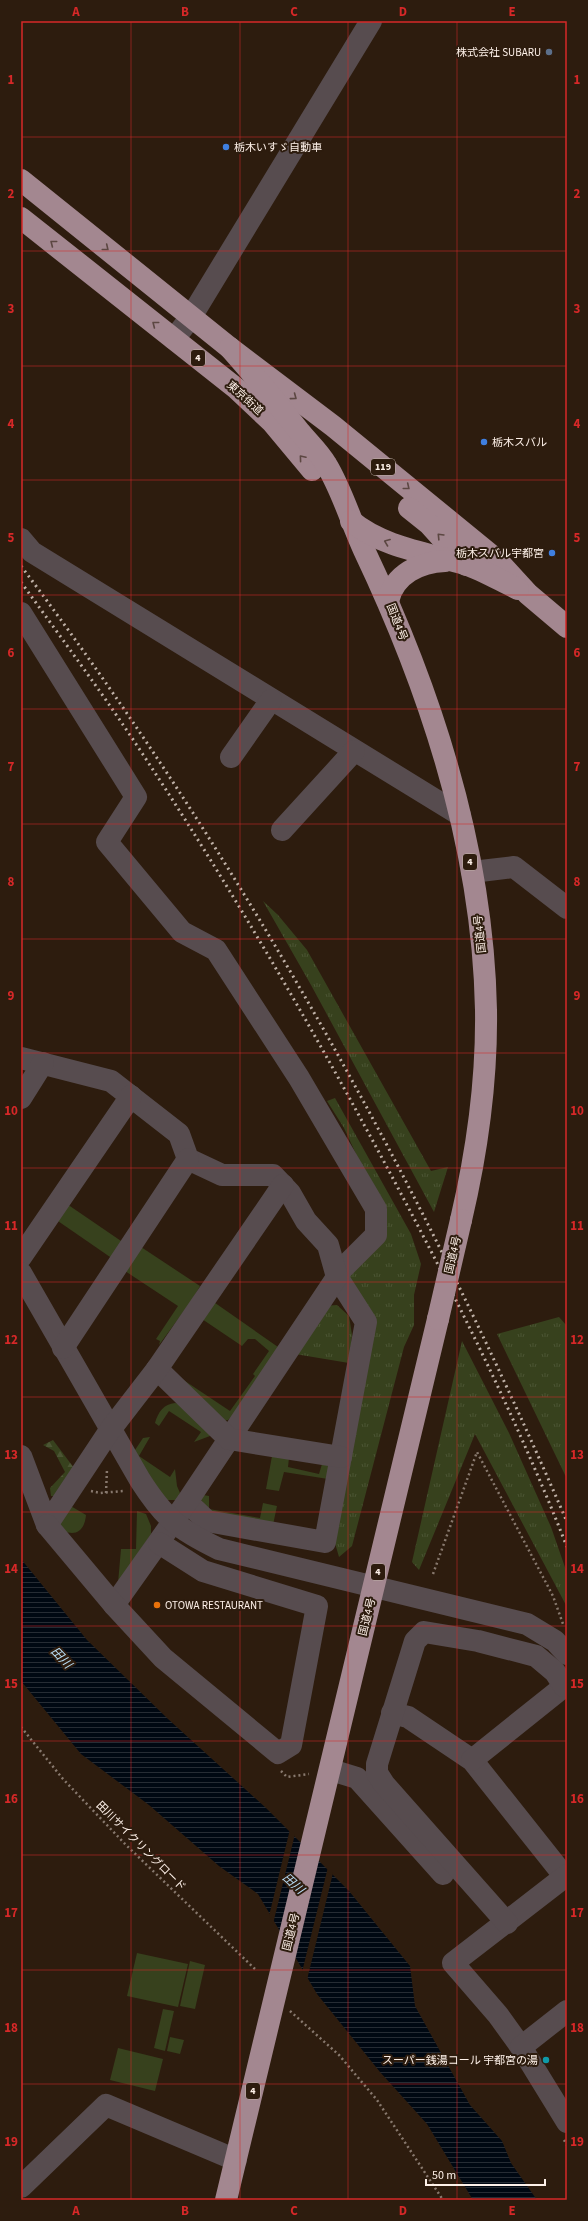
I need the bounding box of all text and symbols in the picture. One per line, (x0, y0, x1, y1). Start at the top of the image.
text: A (71, 3, 80, 21)
text: B (181, 3, 189, 21)
text: C (290, 3, 298, 21)
text: D (399, 3, 407, 21)
text: E (508, 3, 516, 21)
place label: 株式会社 SUBARU (456, 45, 541, 60)
marker: 株式会社 SUBARU (544, 47, 554, 57)
text: 1 (8, 71, 15, 89)
text: 1 (574, 71, 581, 89)
place label: 栃木いすゞ自動車 (234, 140, 322, 155)
marker: 栃木いすゞ自動車 (221, 142, 231, 152)
text: 2 (8, 185, 15, 203)
text: 2 (574, 185, 581, 203)
one-way arrow (50, 240, 57, 247)
one-way arrow (101, 243, 108, 250)
text: 3 (8, 300, 15, 318)
text: 3 (574, 300, 581, 318)
one-way arrow (152, 321, 159, 328)
road number: 4 (191, 350, 205, 366)
street label: 東京街道 (224, 378, 266, 418)
one-way arrow (290, 392, 297, 399)
text: 4 (8, 415, 15, 433)
text: 4 (574, 415, 581, 433)
place label: 栃木スバル (492, 435, 547, 450)
marker: 栃木スバル (479, 437, 489, 447)
one-way arrow (299, 455, 306, 463)
road number: 119 (371, 459, 395, 475)
one-way arrow (402, 482, 410, 489)
text: 5 (8, 529, 15, 547)
text: 5 (574, 529, 581, 547)
one-way arrow (438, 533, 445, 541)
one-way arrow (383, 538, 390, 546)
place label: 栃木スバル宇都宮 (456, 546, 544, 561)
marker: 栃木スバル宇都宮 (547, 548, 557, 558)
street label: 国道4号 (383, 601, 411, 643)
text: 6 (8, 644, 15, 662)
text: 6 (574, 644, 581, 662)
text: 7 (8, 758, 15, 776)
text: 7 (574, 758, 581, 776)
road number: 4 (463, 854, 477, 870)
text: 8 (8, 873, 15, 891)
text: 8 (574, 873, 581, 891)
street label: 国道4号 (471, 914, 489, 954)
text: 9 (8, 987, 15, 1005)
text: 9 (574, 987, 581, 1005)
text: 10 (4, 1102, 18, 1120)
text: 10 (570, 1102, 584, 1120)
text: 11 (4, 1217, 18, 1235)
text: 11 (570, 1217, 584, 1235)
street label: 国道4号 (441, 1235, 465, 1275)
text: 12 (4, 1331, 18, 1349)
text: 12 (570, 1331, 584, 1349)
text: 13 (4, 1446, 18, 1464)
text: 13 (570, 1446, 584, 1464)
text: 14 (4, 1560, 18, 1578)
text: 14 (570, 1560, 584, 1578)
road number: 4 (371, 1564, 385, 1580)
street label: 国道4号 (355, 1597, 379, 1637)
place label: OTOWA RESTAURANT (165, 1598, 263, 1613)
marker: OTOWA RESTAURANT (152, 1600, 162, 1610)
water label: 田川 (47, 1643, 77, 1674)
text: 15 (4, 1675, 18, 1693)
text: 15 (570, 1675, 584, 1693)
text: 16 (4, 1790, 18, 1808)
text: 16 (570, 1790, 584, 1808)
street label: 田川サイクリングロード (93, 1798, 189, 1894)
water label: 田川 (278, 1870, 309, 1900)
text: 17 (4, 1904, 18, 1922)
text: 17 (570, 1904, 584, 1922)
street label: 国道4号 (279, 1912, 303, 1952)
text: 18 (4, 2019, 18, 2037)
text: 18 (570, 2019, 584, 2037)
place label: スーパー銭湯コール 宇都宮の湯 (382, 2053, 538, 2068)
marker: スーパー銭湯コール 宇都宮の湯 (541, 2055, 551, 2065)
road number: 4 (246, 2083, 260, 2099)
text: 19 (4, 2133, 18, 2151)
text: 19 (570, 2133, 584, 2151)
scale bar (426, 2161, 545, 2187)
text: 50 m (432, 2167, 456, 2184)
text: A (71, 2202, 80, 2220)
text: B (181, 2202, 189, 2220)
text: C (290, 2202, 298, 2220)
text: D (399, 2202, 407, 2220)
text: E (508, 2202, 516, 2220)

